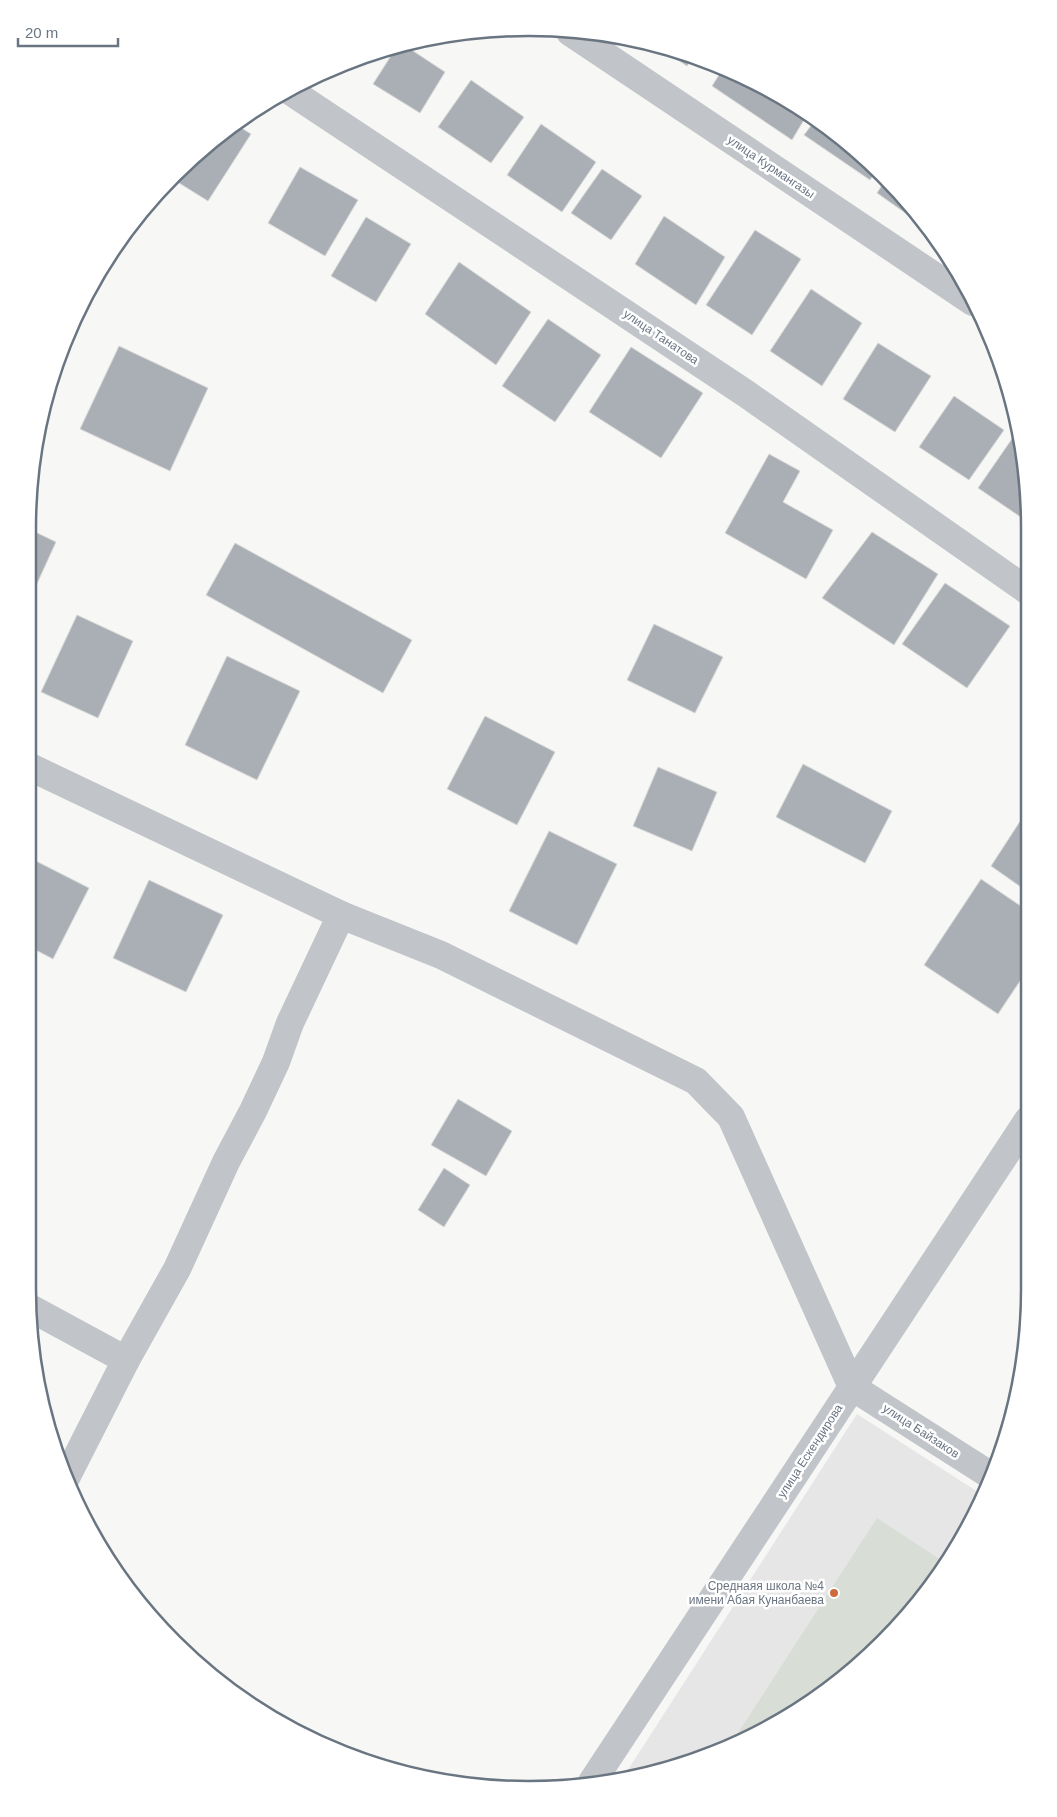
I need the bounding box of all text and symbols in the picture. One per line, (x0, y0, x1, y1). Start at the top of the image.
scale bar (18, 15, 118, 47)
text: 20 m (25, 24, 58, 41)
street label: улица Курмангазы (725, 133, 817, 201)
street label: улица Танатова (621, 307, 702, 368)
street label: улица Ескендирова (774, 1401, 846, 1500)
street label: улица Байзаков (880, 1401, 962, 1461)
place label: Среднаяя школа №4 имени Абая Кунанбаева (689, 1579, 824, 1607)
marker: Среднаяя школа №4 имени Абая Кунанбаева (828, 1587, 840, 1599)

